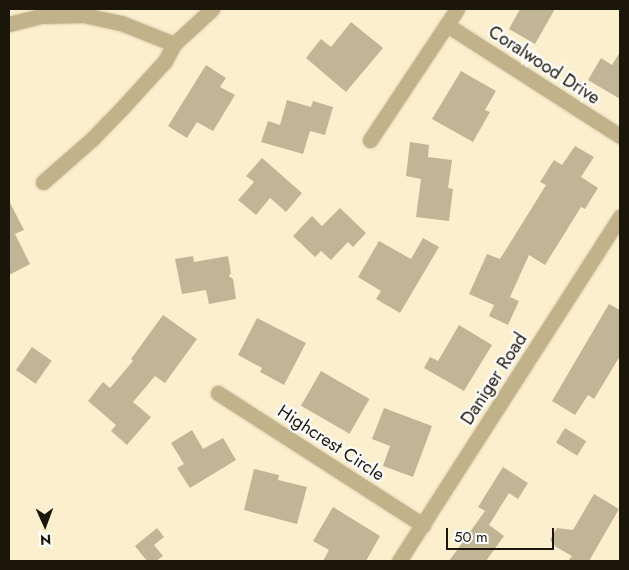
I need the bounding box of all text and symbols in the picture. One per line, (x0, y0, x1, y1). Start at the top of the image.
street label: Coralwood Drive (484, 21, 604, 109)
street label: Daniger Road (456, 329, 532, 429)
street label: Highcrest Circle (274, 400, 388, 486)
north arrow (20, 500, 70, 550)
scale bar (449, 518, 556, 550)
text: 50 m (454, 526, 488, 548)
text: N (40, 530, 51, 550)

